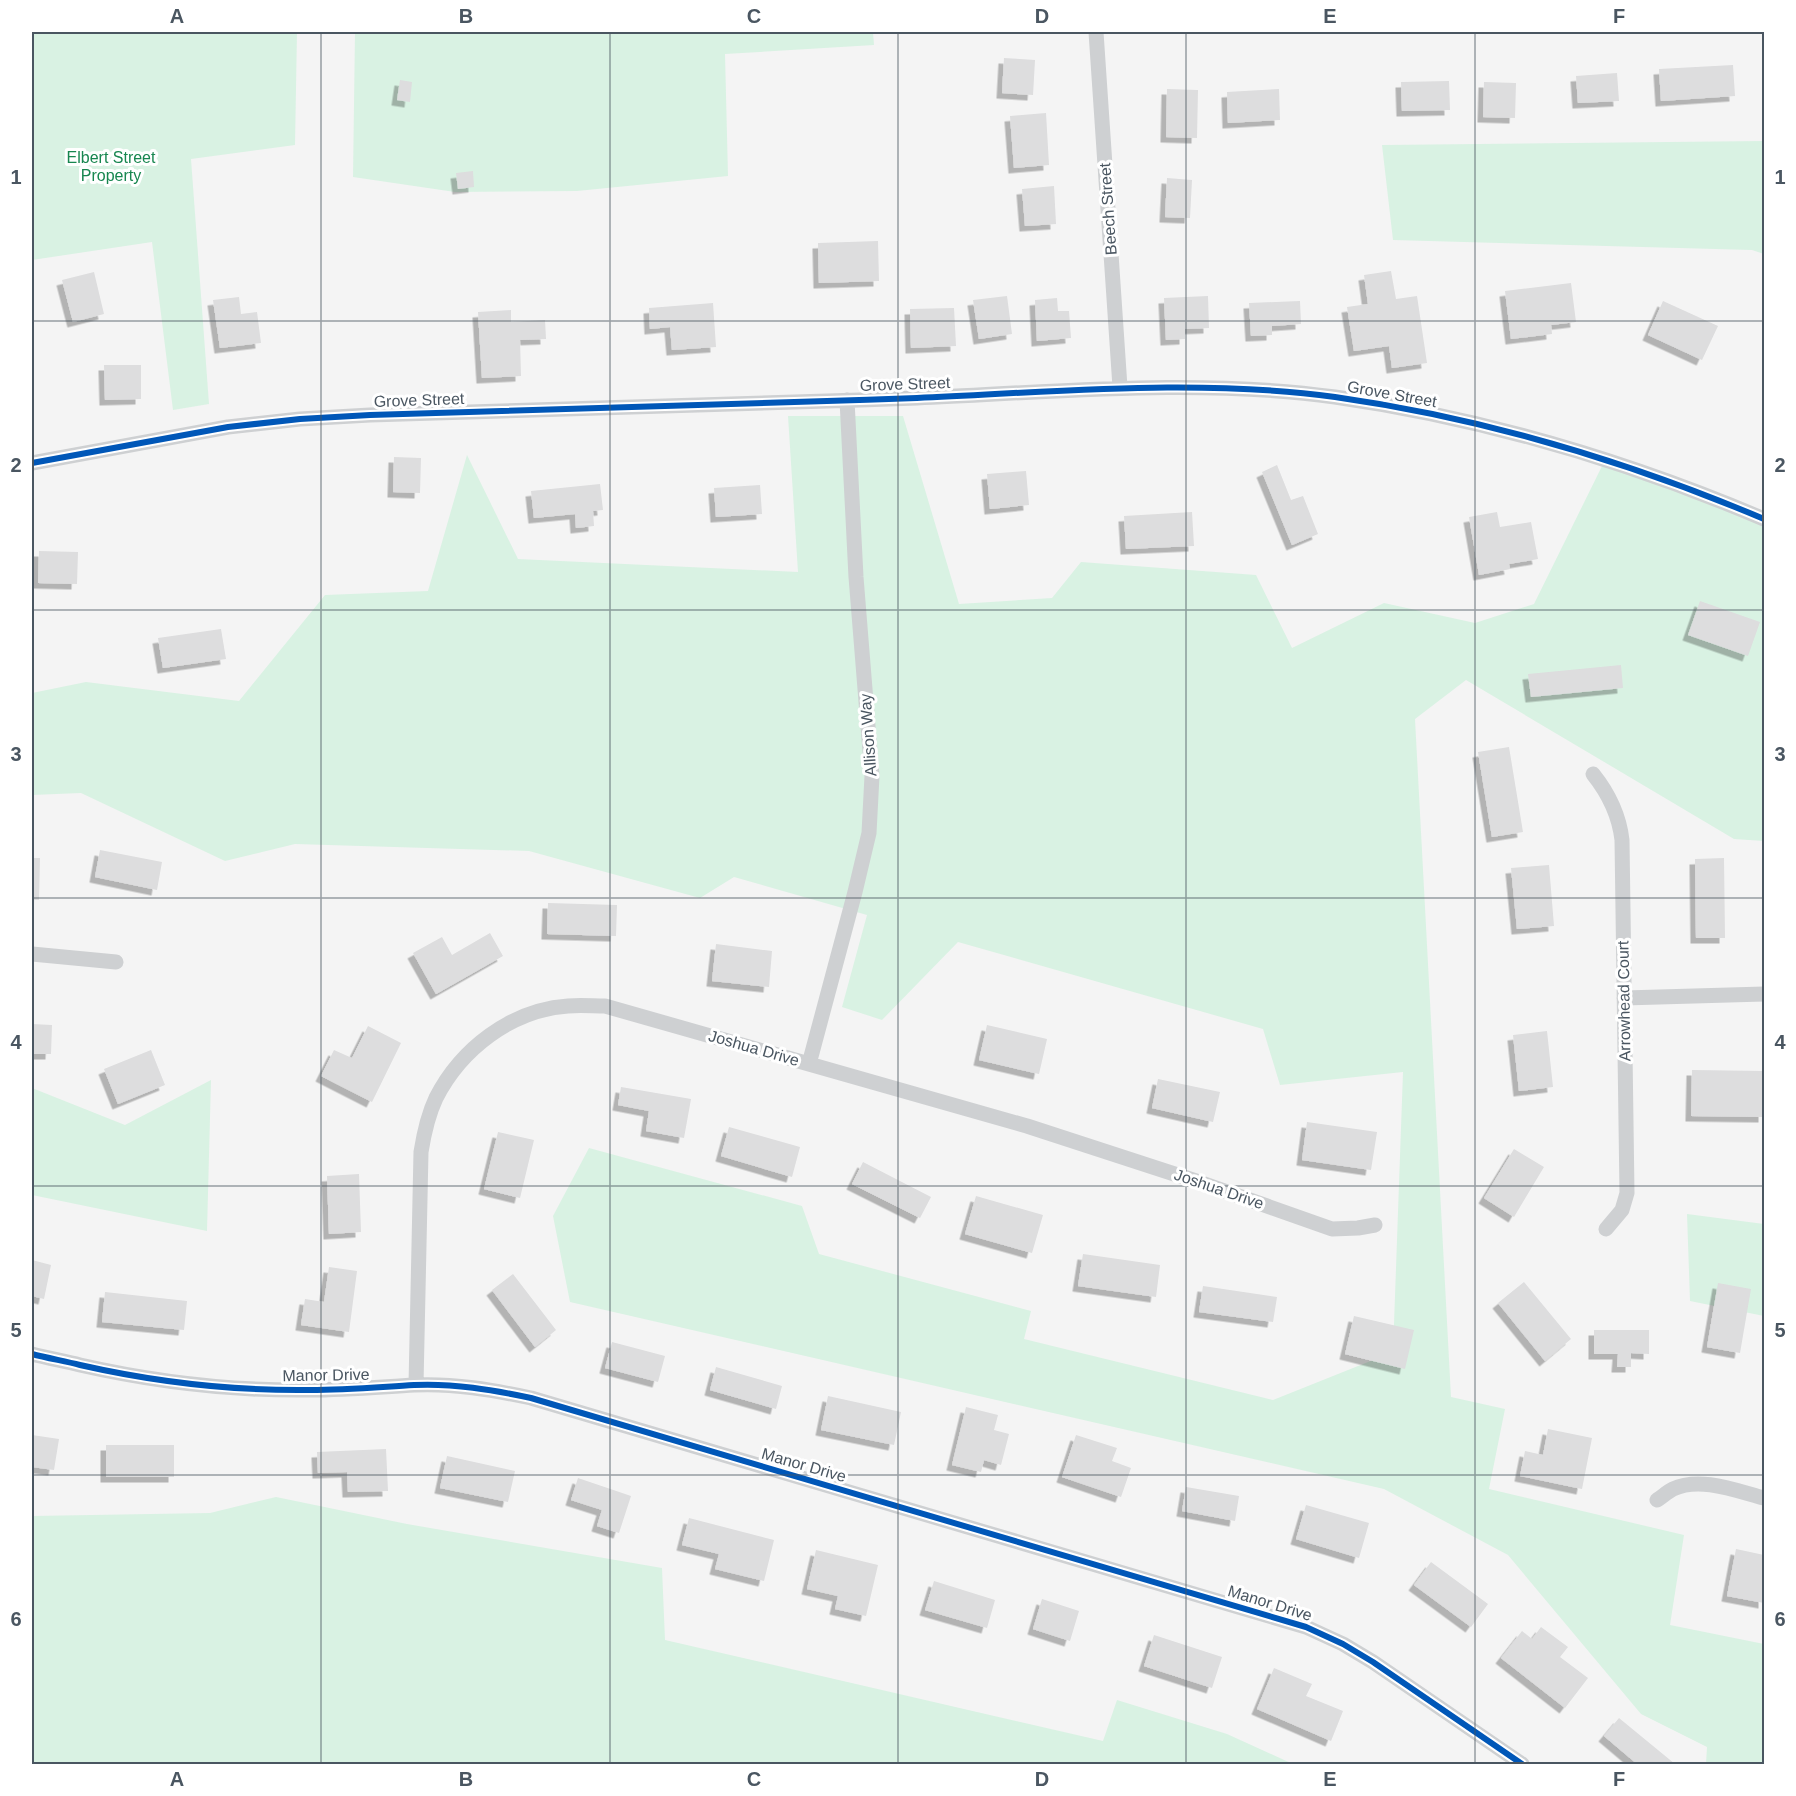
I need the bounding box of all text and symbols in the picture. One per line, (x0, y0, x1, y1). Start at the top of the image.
text: A (170, 5, 184, 27)
text: B (459, 5, 473, 27)
text: C (747, 5, 761, 27)
text: D (1035, 5, 1049, 27)
text: E (1323, 5, 1337, 27)
text: F (1613, 5, 1625, 27)
park label: Elbert Street Property (67, 149, 156, 184)
street label: Beech Street (1096, 162, 1120, 256)
text: 1 (10, 166, 22, 188)
text: 1 (1774, 166, 1786, 188)
street label: Grove Street (859, 374, 951, 394)
street label: Grove Street (1346, 378, 1439, 410)
street label: Grove Street (373, 390, 465, 410)
text: 2 (10, 454, 22, 476)
text: 2 (1774, 454, 1786, 476)
street label: Allison Way (857, 693, 879, 777)
text: 3 (10, 743, 22, 765)
text: 3 (1774, 743, 1786, 765)
street label: Arrowhead Court (1614, 940, 1634, 1062)
street label: Joshua Drive (707, 1027, 801, 1069)
text: 4 (10, 1031, 22, 1053)
text: 4 (1774, 1031, 1786, 1053)
street label: Joshua Drive (1172, 1166, 1266, 1212)
text: 5 (10, 1319, 22, 1341)
text: 5 (1774, 1319, 1786, 1341)
street label: Manor Drive (282, 1366, 370, 1384)
street label: Manor Drive (760, 1445, 848, 1485)
street label: Manor Drive (1226, 1582, 1314, 1624)
text: 6 (10, 1608, 22, 1630)
text: 6 (1774, 1608, 1786, 1630)
text: A (170, 1768, 184, 1790)
text: B (459, 1768, 473, 1790)
text: C (747, 1768, 761, 1790)
text: D (1035, 1768, 1049, 1790)
text: E (1323, 1768, 1337, 1790)
text: F (1613, 1768, 1625, 1790)

